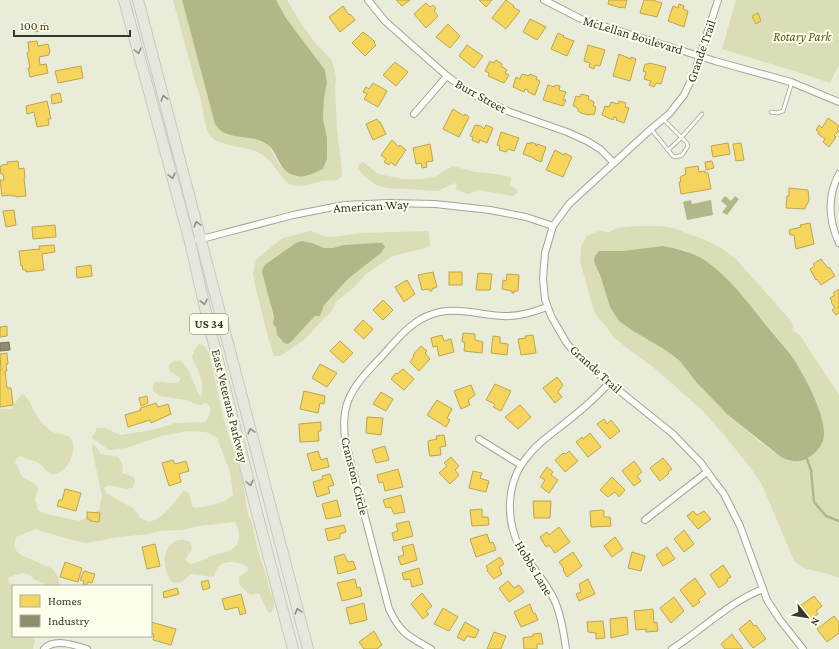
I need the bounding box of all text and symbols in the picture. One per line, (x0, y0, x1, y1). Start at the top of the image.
scale bar (14, 12, 130, 38)
street label: McLellan Boulevard (581, 13, 685, 57)
street label: Grande Trail (683, 17, 719, 84)
text: 100 m (20, 19, 50, 33)
park label: Rotary Park (773, 29, 832, 44)
one-way arrow (133, 47, 142, 54)
street label: Burr Street (453, 76, 510, 117)
one-way arrow (160, 95, 169, 102)
one-way arrow (167, 173, 176, 180)
street label: American Way (333, 196, 410, 215)
one-way arrow (193, 221, 202, 228)
one-way arrow (200, 299, 208, 306)
road number: US 34 (190, 314, 228, 334)
street label: Grande Trail (567, 342, 626, 397)
street label: East Veterans Parkway (209, 348, 252, 465)
one-way arrow (247, 428, 256, 435)
street label: Cranston Circle (338, 435, 372, 517)
one-way arrow (245, 479, 254, 486)
street label: Hobbs Lane (512, 538, 556, 598)
legend (12, 585, 152, 637)
text: Homes (48, 594, 82, 608)
north arrow (787, 597, 827, 637)
one-way arrow (294, 608, 303, 615)
text: Industry (48, 614, 90, 628)
text: N (808, 616, 823, 629)

